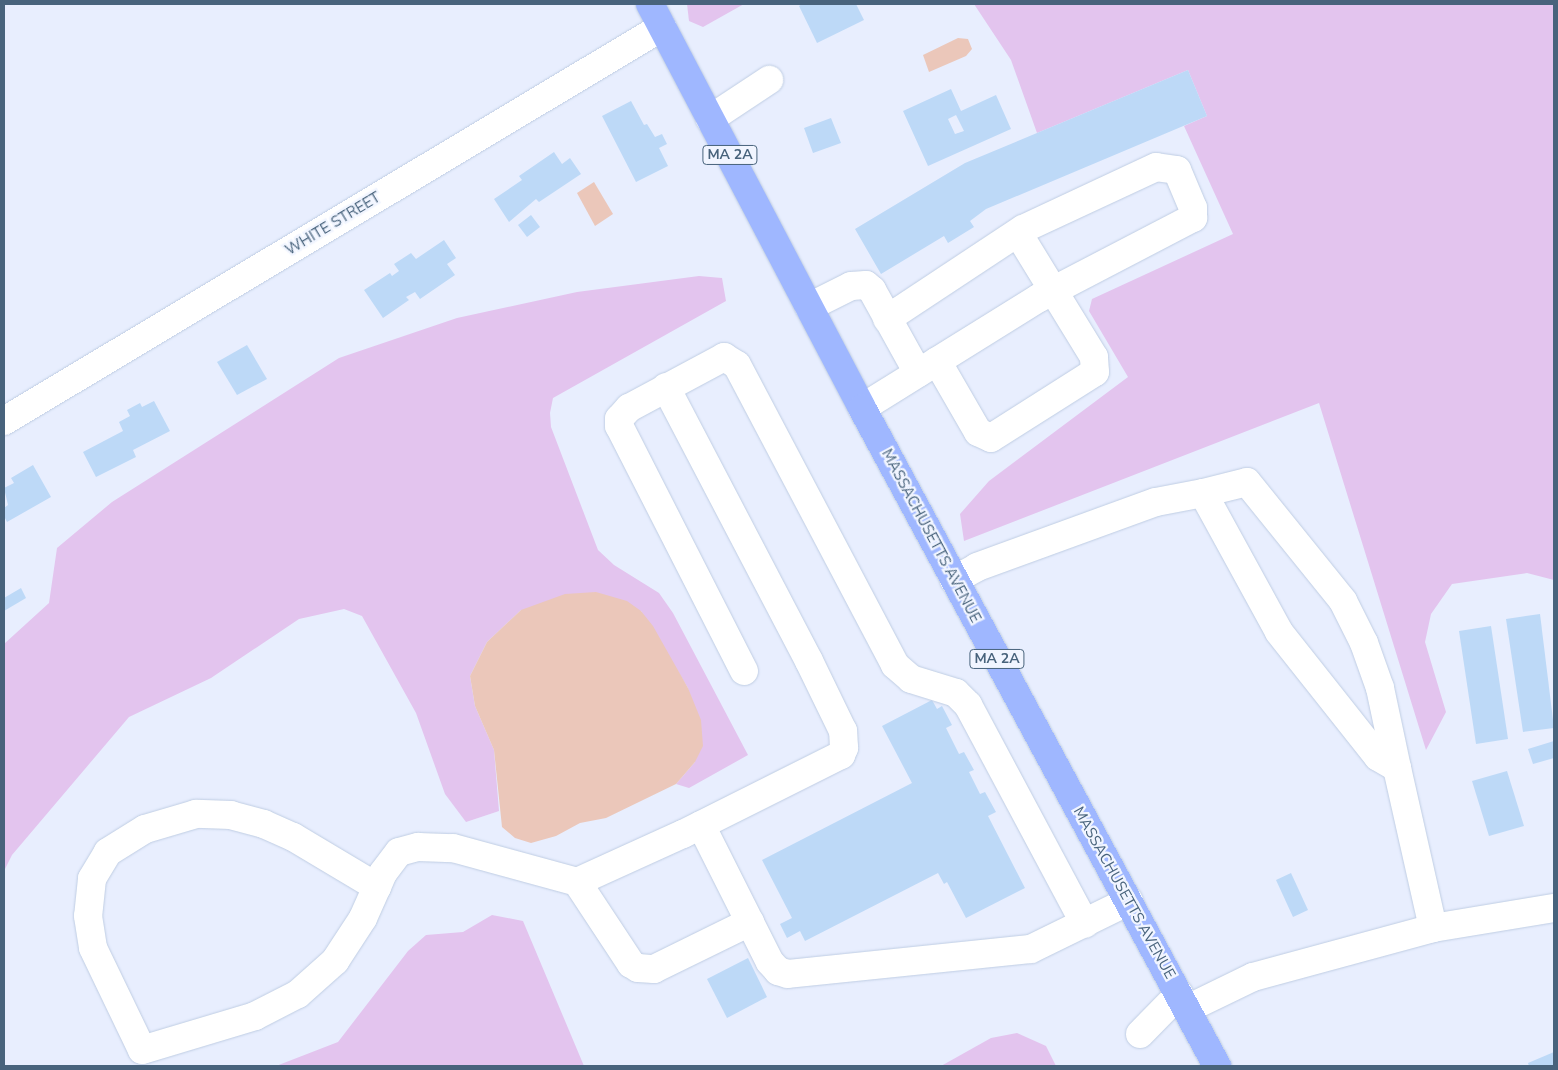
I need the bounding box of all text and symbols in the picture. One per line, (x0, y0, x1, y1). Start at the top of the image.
road number: MA 2A (701, 144, 759, 166)
street label: WHITE STREET (282, 189, 384, 259)
street label: MASSACHUSETTS AVENUE (878, 446, 984, 626)
road number: MA 2A (968, 648, 1026, 671)
street label: MASSACHUSETTS AVENUE (1069, 804, 1179, 982)

